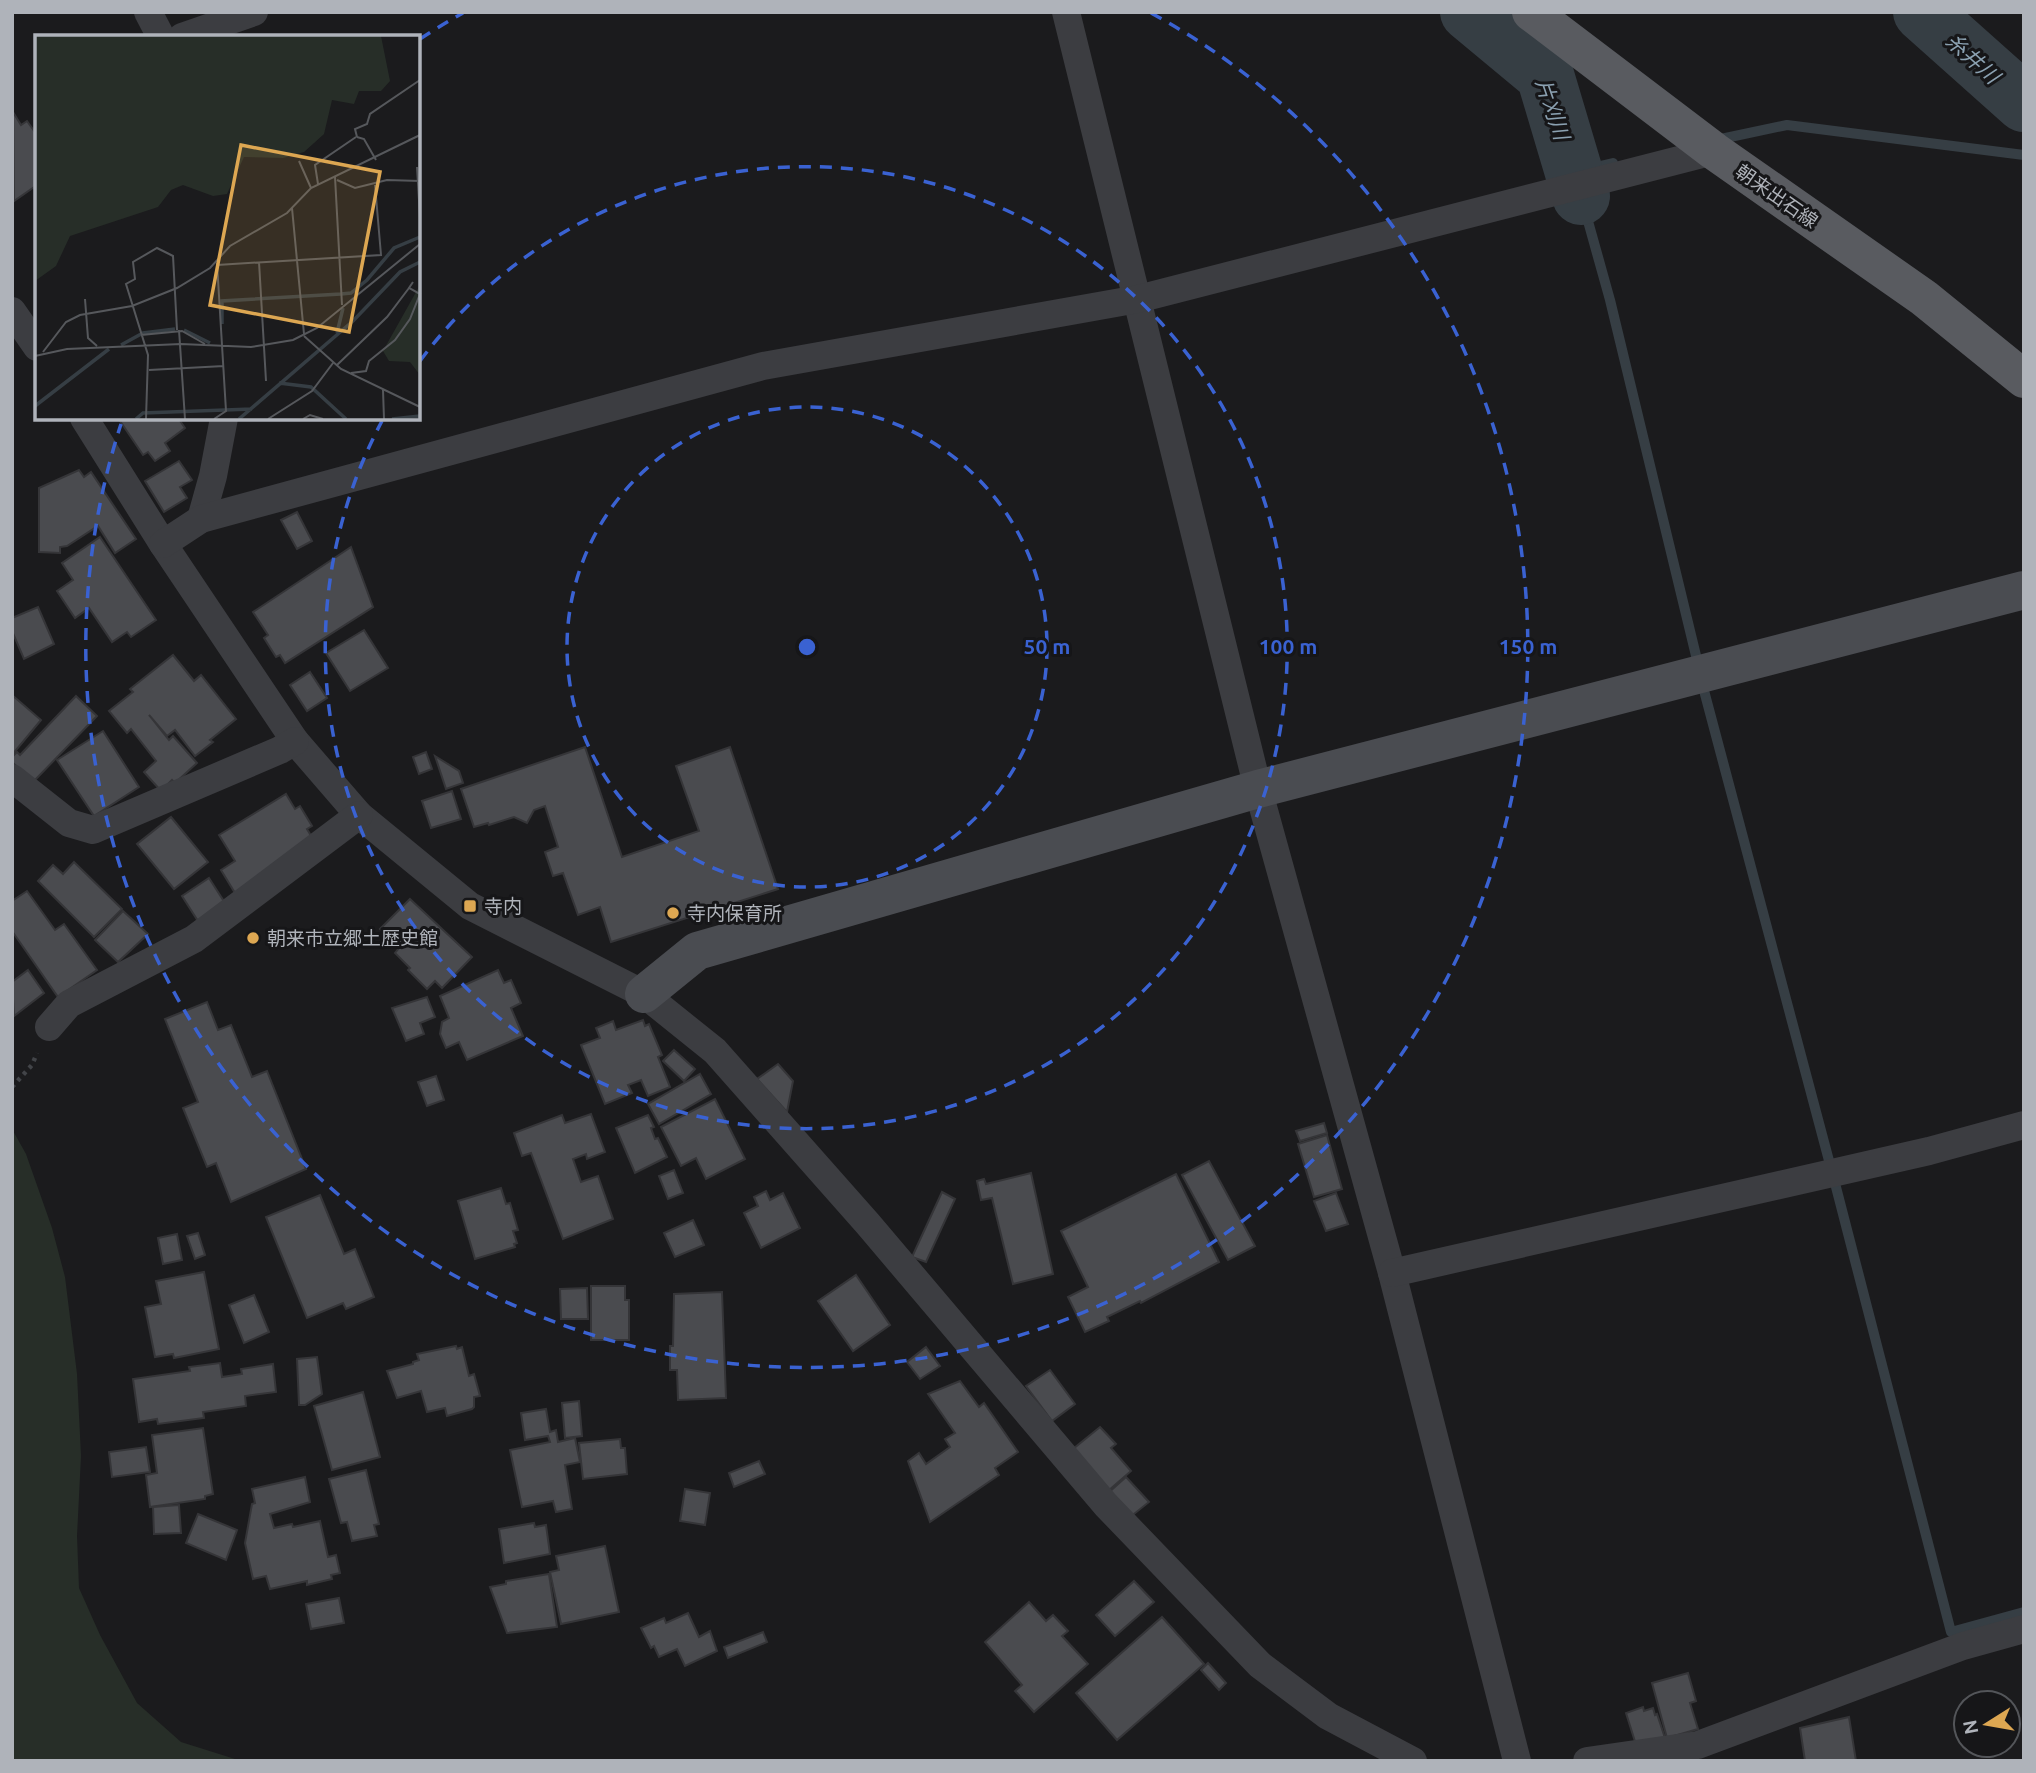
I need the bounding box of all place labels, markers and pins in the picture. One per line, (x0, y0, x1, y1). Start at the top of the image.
centre of rings (795, 635, 819, 659)
place label: 寺内 (484, 895, 522, 917)
marker: 寺内 (462, 898, 478, 914)
place label: 寺内保育所 (687, 902, 782, 924)
marker: 寺内保育所 (665, 905, 681, 921)
place label: 朝来市立郷土歴史館 (267, 927, 438, 949)
marker: 朝来市立郷土歴史館 (245, 930, 261, 946)

